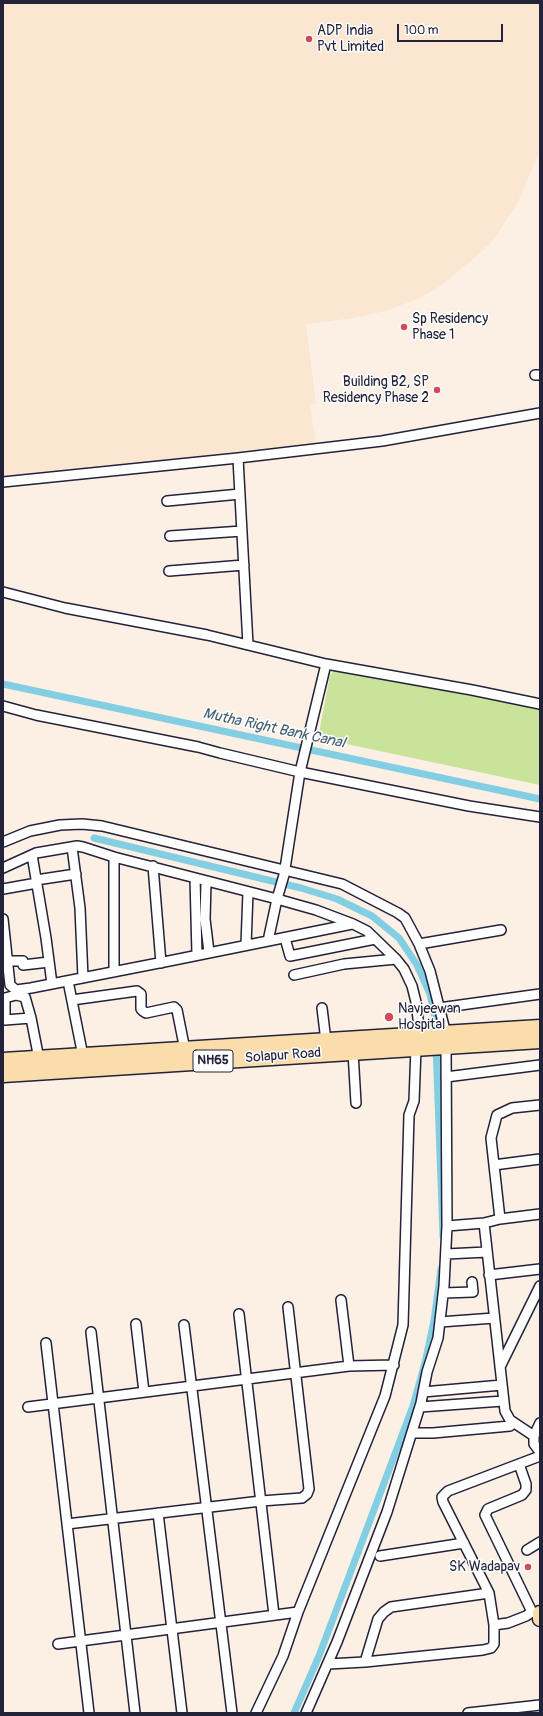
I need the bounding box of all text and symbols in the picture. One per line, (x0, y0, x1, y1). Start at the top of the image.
scale bar (399, 16, 505, 42)
place label: ADP India Pvt Limited (317, 23, 384, 56)
text: 100 m (404, 23, 438, 38)
marker: ADP India Pvt Limited (304, 34, 314, 44)
place label: Sp Residency Phase 1 (412, 311, 488, 344)
marker: Sp Residency Phase 1 (399, 322, 409, 332)
place label: Building B2, SP Residency Phase 2 (323, 374, 429, 406)
marker: Building B2, SP Residency Phase 2 (432, 385, 442, 395)
water label: Mutha Right Bank Canal (201, 705, 347, 753)
place label: Navjeewan Hospital (398, 1001, 461, 1034)
marker: Navjeewan Hospital (383, 1011, 395, 1023)
street label: Solapur Road (244, 1045, 322, 1067)
road number: NH65 (193, 1050, 233, 1072)
place label: SK Wadapav (449, 1559, 520, 1575)
marker: SK Wadapav (523, 1562, 533, 1572)

